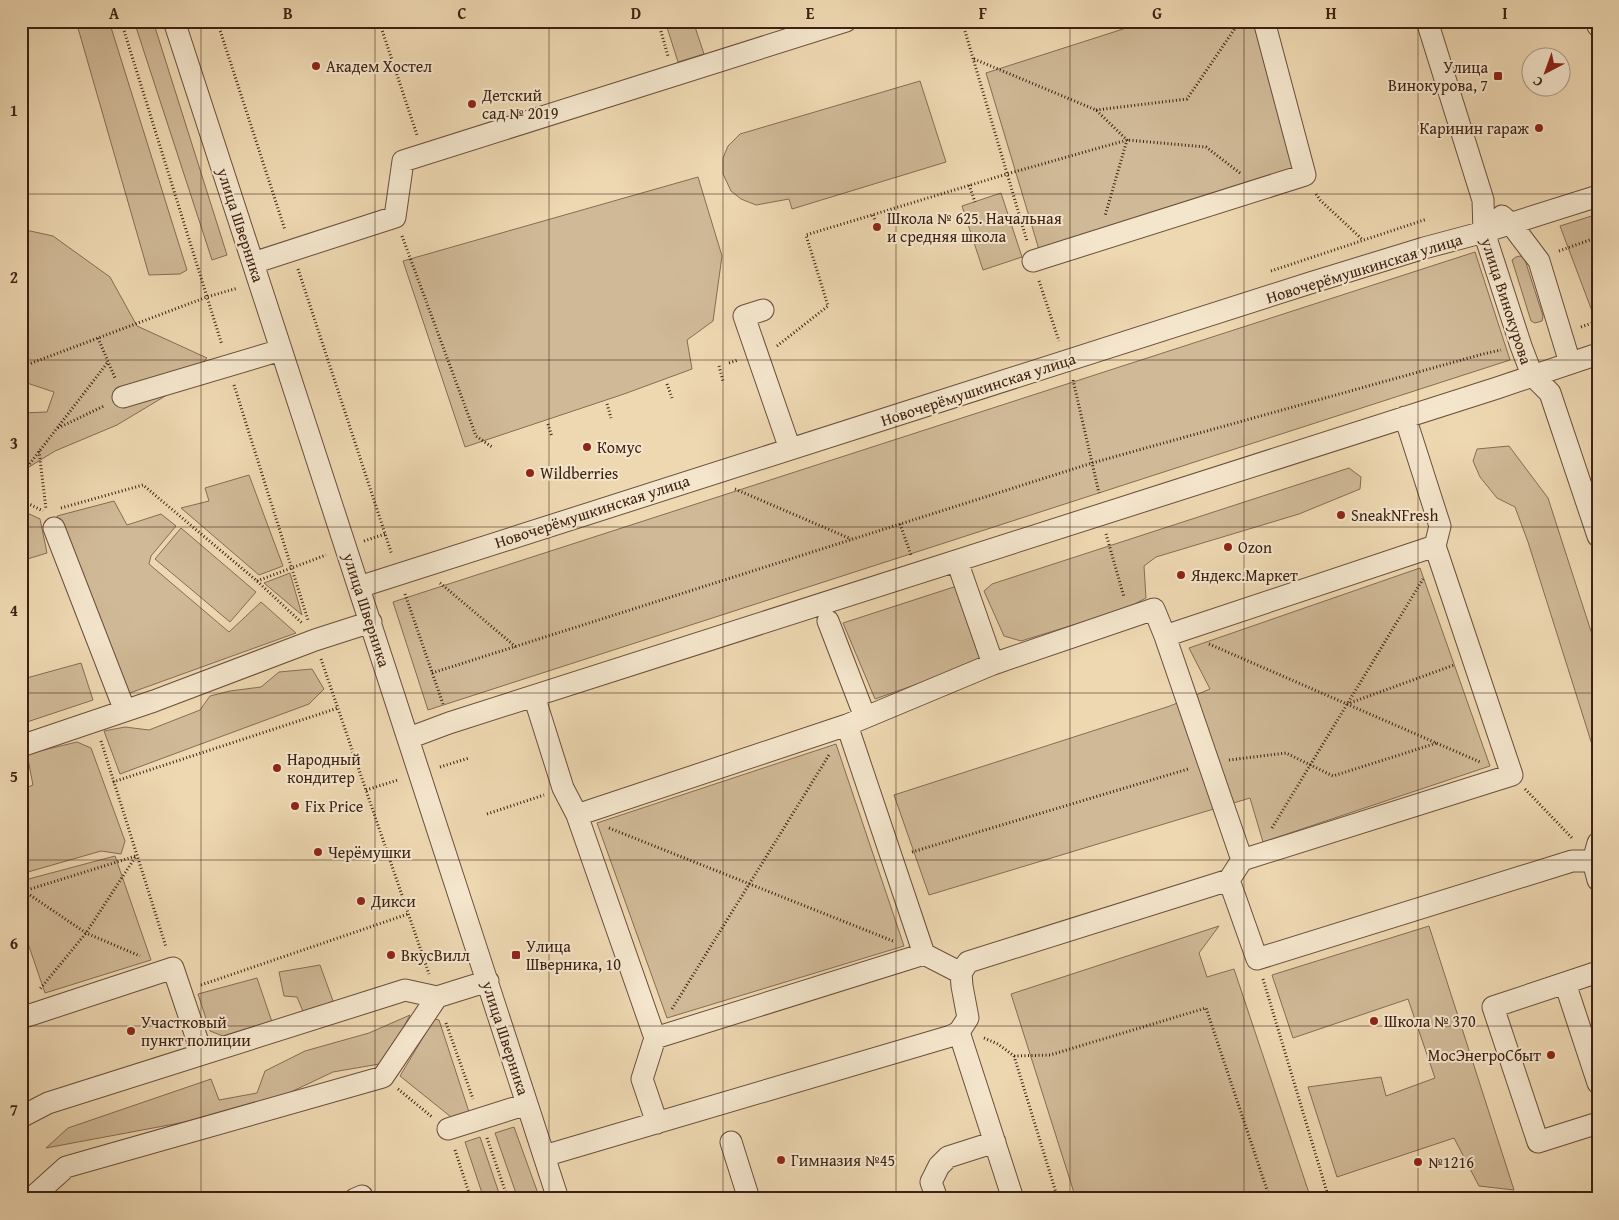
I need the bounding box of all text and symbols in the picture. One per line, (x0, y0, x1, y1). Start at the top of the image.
text: A (109, 1, 120, 25)
text: B (283, 1, 293, 25)
text: C (457, 1, 467, 25)
text: D (631, 1, 641, 25)
text: E (806, 1, 815, 25)
text: F (979, 1, 987, 25)
text: G (1152, 1, 1162, 25)
text: H (1325, 1, 1337, 25)
text: I (1502, 1, 1508, 25)
north arrow (1522, 48, 1572, 98)
place label: Академ Хостел (326, 54, 432, 78)
place label: Улица Винокурова, 7 (1388, 55, 1488, 97)
marker: Академ Хостел (310, 60, 322, 72)
marker: Улица Винокурова, 7 (1492, 70, 1504, 82)
text: С (1528, 72, 1547, 92)
place label: Детский сад № 2019 (481, 83, 559, 125)
text: 1 (10, 98, 18, 122)
marker: Детский сад № 2019 (466, 98, 478, 110)
place label: Каринин гараж (1419, 116, 1529, 140)
marker: Каринин гараж (1533, 122, 1545, 134)
street label: улица Шверника (211, 164, 271, 286)
place label: Школа № 625. Начальная и средняя школа (887, 206, 1062, 248)
marker: Школа № 625. Начальная и средняя школа (871, 221, 883, 233)
street label: Новочерёмушкинская улица (1263, 227, 1465, 309)
street label: улица Винокурова (1475, 234, 1539, 368)
text: 2 (10, 265, 18, 289)
street label: Новочерёмушкинская улица (877, 346, 1079, 432)
text: 3 (10, 431, 18, 455)
place label: Комус (597, 435, 642, 459)
marker: Комус (581, 441, 593, 453)
place label: Wildberries (540, 461, 618, 485)
marker: Wildberries (524, 467, 536, 479)
street label: Новочерёмушкинская улица (491, 468, 693, 554)
place label: SneakNFresh (1351, 503, 1438, 527)
marker: SneakNFresh (1335, 509, 1347, 521)
place label: Ozon (1238, 535, 1272, 559)
marker: Ozon (1222, 541, 1234, 553)
street label: улица Шверника (337, 549, 397, 671)
place label: Яндекс.Маркет (1190, 563, 1298, 587)
marker: Яндекс.Маркет (1175, 569, 1187, 581)
text: 4 (10, 598, 18, 622)
place label: Народный кондитер (287, 747, 361, 789)
marker: Народный кондитер (271, 762, 283, 774)
text: 5 (10, 764, 18, 788)
place label: Fix Price (305, 794, 363, 818)
marker: Fix Price (289, 800, 301, 812)
place label: Черёмушки (328, 840, 411, 864)
marker: Черёмушки (312, 846, 324, 858)
place label: Дикси (370, 889, 416, 913)
marker: Дикси (355, 895, 367, 907)
text: 6 (10, 931, 18, 955)
place label: Улица Шверника, 10 (526, 934, 621, 976)
place label: ВкусВилл (401, 943, 470, 967)
marker: ВкусВилл (385, 949, 397, 961)
marker: Улица Шверника, 10 (510, 949, 522, 961)
street label: улица Шверника (476, 977, 536, 1099)
place label: Школа № 370 (1384, 1009, 1476, 1033)
place label: Участковый пункт полиции (141, 1010, 251, 1052)
marker: Школа № 370 (1368, 1015, 1380, 1027)
marker: Участковый пункт полиции (125, 1025, 137, 1037)
place label: МосЭнегроСбыт (1428, 1043, 1541, 1067)
marker: МосЭнегроСбыт (1545, 1049, 1557, 1061)
text: 7 (10, 1097, 18, 1121)
place label: Гимназия №45 (791, 1148, 895, 1172)
place label: №1216 (1428, 1150, 1474, 1174)
marker: Гимназия №45 (775, 1154, 787, 1166)
marker: №1216 (1412, 1156, 1424, 1168)

